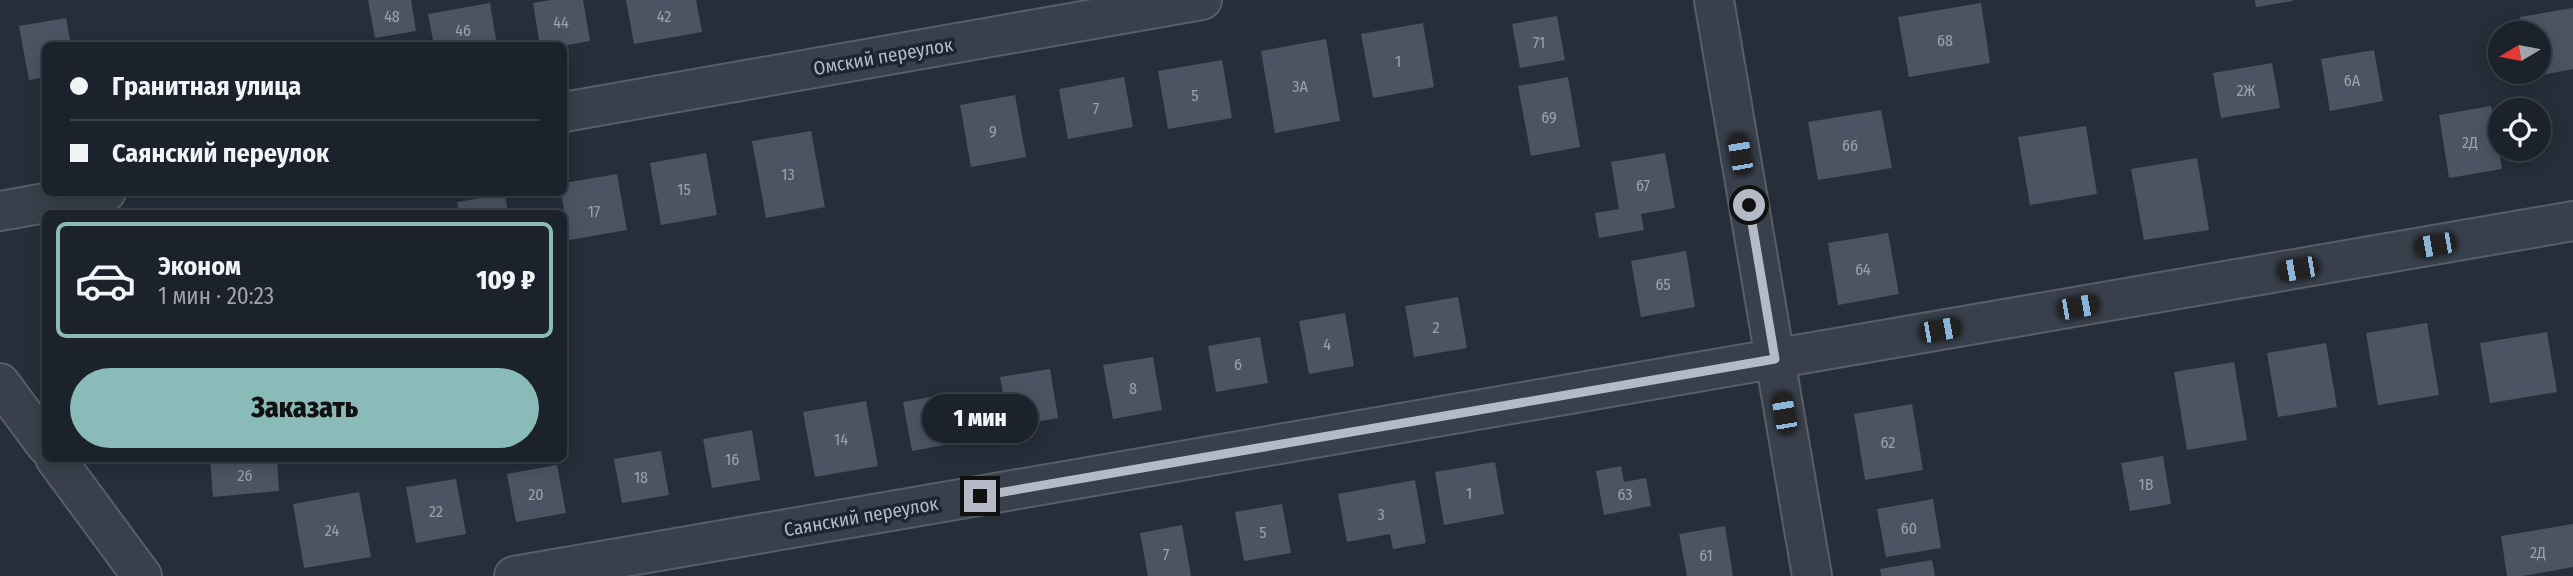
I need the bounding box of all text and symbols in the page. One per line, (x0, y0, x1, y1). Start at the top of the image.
house number: 48 (384, 7, 400, 26)
house number: 42 (657, 7, 671, 26)
house number: 44 (553, 13, 569, 32)
house number: 46 (455, 21, 471, 40)
north arrow (2488, 21, 2552, 84)
map controls (2488, 21, 2551, 161)
house number: 68 (1937, 31, 1953, 50)
street label: Омский переулок (812, 33, 955, 80)
house number: 71 (1533, 33, 1545, 52)
house number: 1 (1395, 52, 1401, 71)
text: Гранитная улица (112, 71, 301, 102)
house number: 6А (2344, 71, 2361, 90)
house number: 3А (1292, 77, 1308, 96)
house number: 2Ж (2237, 81, 2256, 100)
house number: 5 (1191, 86, 1199, 105)
button: locate (2488, 98, 2551, 161)
house number: 7 (1093, 99, 1100, 118)
house number: 69 (1541, 108, 1557, 127)
house number: 9 (989, 122, 997, 141)
car (1727, 131, 1754, 177)
house number: 2Д (2462, 133, 2478, 152)
house number: 66 (1842, 136, 1858, 155)
text: Саянский переулок (112, 138, 329, 169)
house number: 13 (781, 165, 795, 184)
house number: 67 (1636, 176, 1651, 195)
house number: 15 (677, 180, 691, 199)
route start (1733, 189, 1765, 221)
house number: 17 (588, 202, 601, 221)
car (2413, 231, 2458, 259)
icon: car (74, 249, 137, 312)
text: Эконом (158, 251, 241, 282)
car (2276, 255, 2321, 283)
house number: 64 (1855, 260, 1871, 279)
text: 109 ₽ (476, 265, 535, 296)
house number: 65 (1655, 275, 1671, 294)
text: 1 мин · 20:23 (158, 282, 274, 310)
car (2056, 293, 2101, 321)
car (1918, 316, 1963, 344)
house number: 2 (1432, 318, 1440, 337)
house number: 4 (1323, 335, 1331, 354)
house number: 6 (1234, 355, 1242, 374)
button: Заказать (70, 368, 539, 448)
house number: 8 (1129, 379, 1137, 398)
car (1771, 390, 1798, 436)
callout: 1 мин (922, 394, 1038, 444)
text: 1 мин (953, 404, 1007, 432)
house number: 14 (834, 430, 848, 449)
house number: 62 (1881, 433, 1895, 452)
house number: 16 (725, 450, 739, 469)
house number: 26 (238, 466, 253, 485)
house number: 18 (634, 468, 648, 487)
house number: 1В (2139, 475, 2154, 494)
route end (964, 480, 996, 512)
house number: 1 (1466, 484, 1472, 503)
house number: 20 (528, 485, 544, 504)
house number: 63 (1617, 485, 1633, 504)
street label: Саянский переулок (782, 492, 940, 541)
house number: 22 (429, 502, 443, 521)
house number: 3 (1377, 505, 1385, 524)
house number: 60 (1901, 519, 1917, 538)
house number: 24 (325, 521, 339, 540)
house number: 5 (1259, 523, 1267, 542)
house number: 2Д (2530, 543, 2546, 562)
house number: 7 (1163, 545, 1170, 564)
house number: 61 (1699, 546, 1713, 565)

